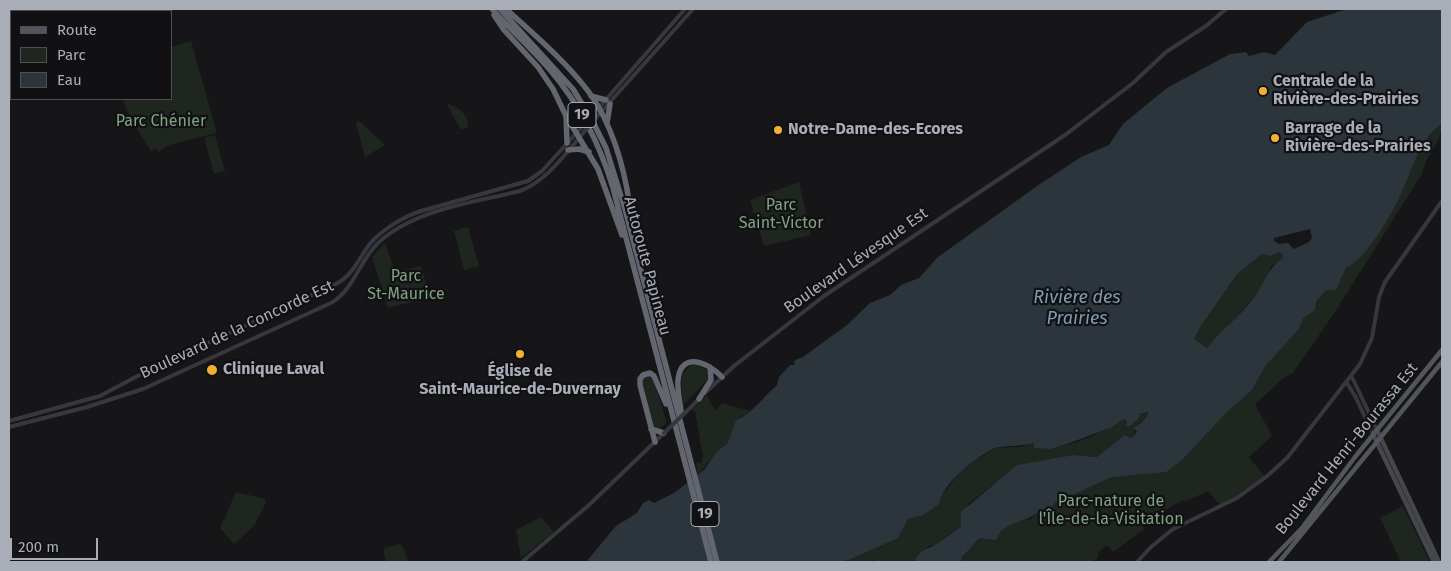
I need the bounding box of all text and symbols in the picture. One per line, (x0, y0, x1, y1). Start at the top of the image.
legend (10, 10, 172, 100)
text: Route (57, 21, 97, 39)
text: Parc (57, 46, 86, 64)
text: Eau (57, 71, 82, 89)
place label: Centrale de la Rivière-des-Prairies (1273, 72, 1419, 110)
marker: Centrale de la Rivière-des-Prairies (1257, 85, 1269, 97)
road number: 19 (568, 102, 596, 128)
park label: Parc Chénier (116, 112, 206, 132)
place label: Barrage de la Rivière-des-Prairies (1285, 119, 1431, 157)
place label: Notre-Dame-des-Ecores (788, 120, 963, 140)
marker: Notre-Dame-des-Ecores (772, 124, 784, 136)
marker: Barrage de la Rivière-des-Prairies (1269, 132, 1281, 144)
street label: Autoroute Papineau (619, 194, 675, 338)
park label: Parc Saint-Victor (739, 196, 823, 234)
street label: Boulevard Lévesque Est (780, 204, 932, 318)
park label: Parc St-Maurice (367, 267, 445, 305)
street label: Boulevard de la Concorde Est (137, 277, 337, 383)
water label: Rivière des Prairies (1033, 287, 1121, 330)
marker: Église de Saint-Maurice-de-Duvernay (514, 348, 526, 360)
street label: Boulevard Henri-Bourassa Est (1272, 359, 1422, 539)
place label: Clinique Laval (223, 360, 324, 380)
place label: Église de Saint-Maurice-de-Duvernay (419, 362, 621, 400)
marker: Clinique Laval (205, 363, 219, 377)
park label: Parc-nature de l'Île-de-la-Visitation (1038, 492, 1184, 530)
road number: 19 (691, 502, 719, 526)
scale bar (12, 528, 100, 560)
text: 200 m (18, 538, 59, 556)

